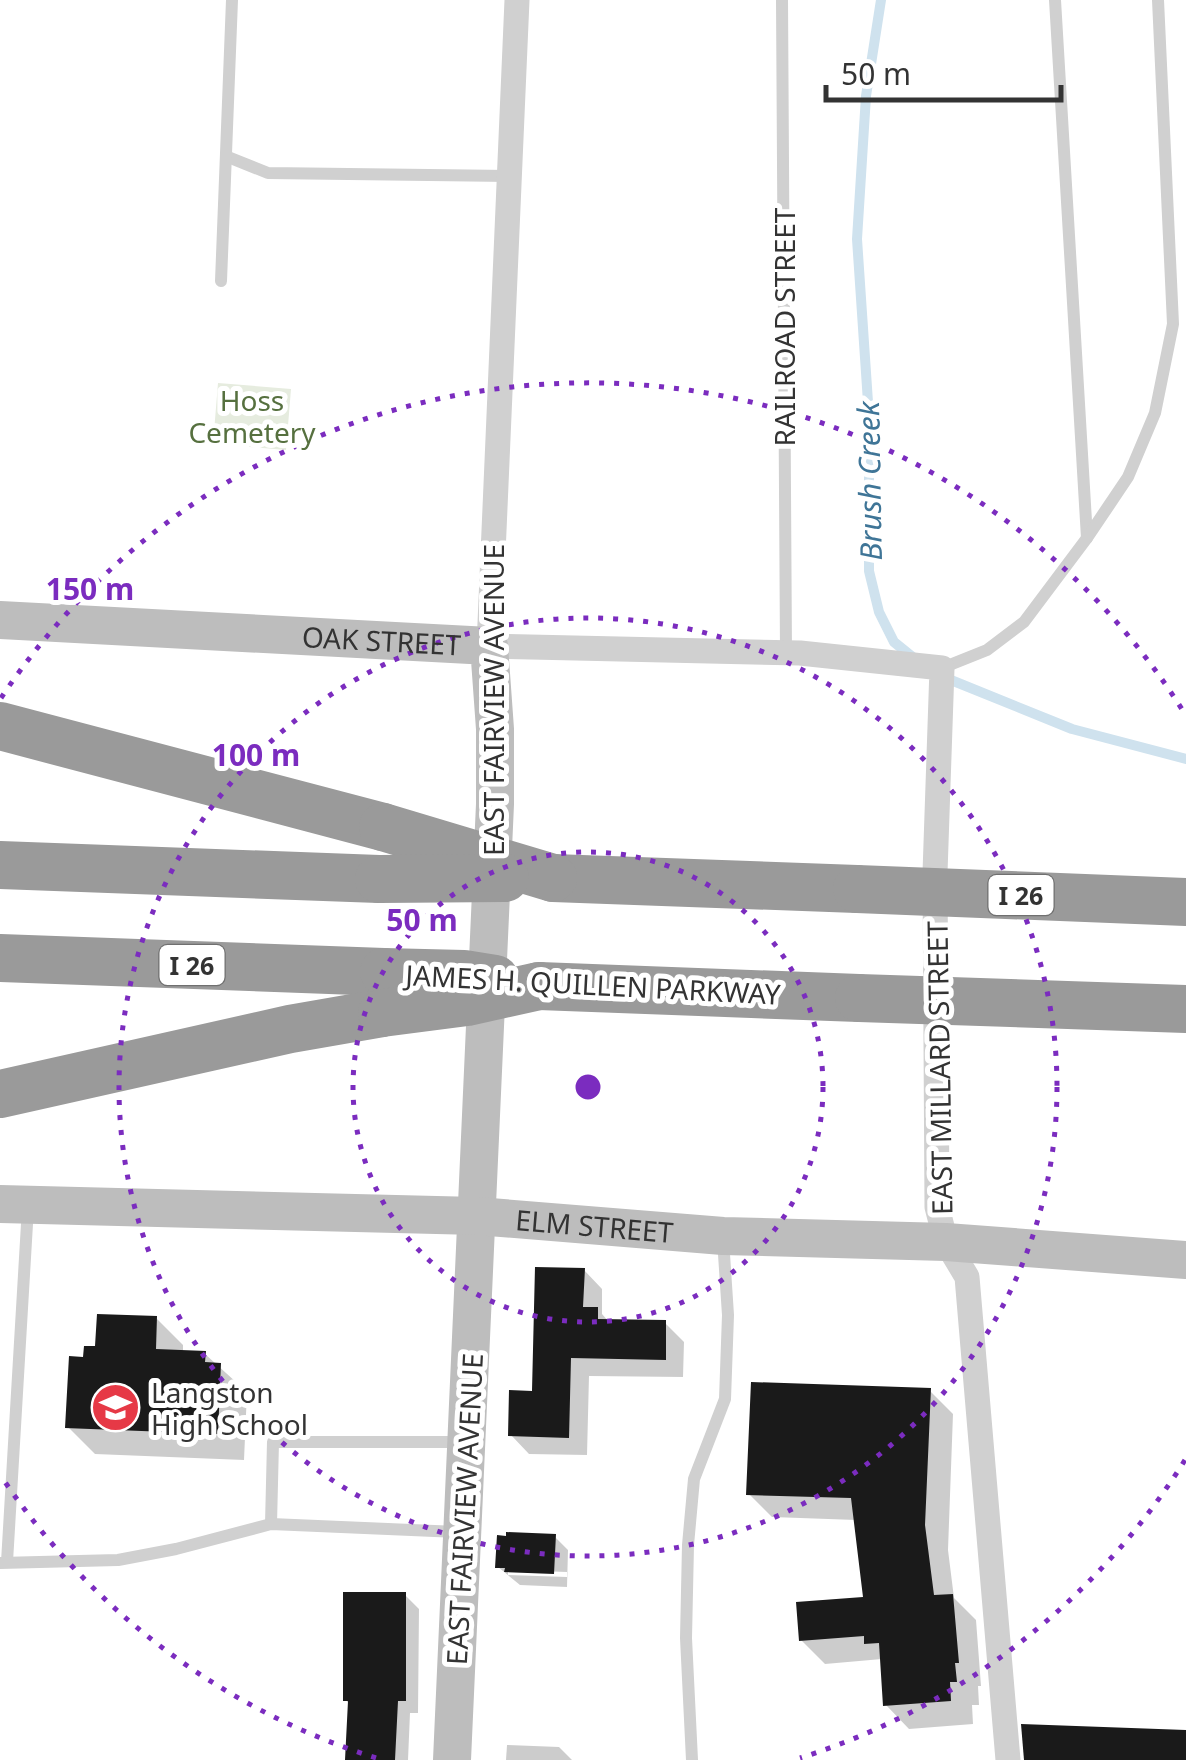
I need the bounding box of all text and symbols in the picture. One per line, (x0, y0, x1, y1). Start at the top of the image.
scale bar (826, 40, 1061, 102)
text: 50 m (841, 53, 911, 94)
street label: RAILROAD STREET (765, 207, 803, 446)
park label: Hoss Cemetery (188, 381, 316, 451)
water label: Brush Creek (847, 400, 891, 561)
street label: EAST FAIRVIEW AVENUE (474, 544, 512, 856)
text: 150 m (46, 568, 134, 609)
street label: OAK STREET (301, 617, 462, 663)
text: 100 m (212, 734, 300, 775)
road number: I 26 (988, 875, 1054, 915)
text: 50 m (386, 899, 458, 940)
street label: EAST MILLARD STREET (917, 920, 961, 1215)
road number: I 26 (160, 945, 224, 985)
street label: JAMES H. QUILLEN PARKWAY (402, 955, 781, 1013)
centre of rings (570, 1069, 606, 1105)
street label: ELM STREET (514, 1200, 675, 1251)
street label: EAST FAIRVIEW AVENUE (437, 1352, 491, 1666)
place label: Langston High School (151, 1373, 308, 1443)
school or university icon: Langston High School (90, 1382, 142, 1434)

